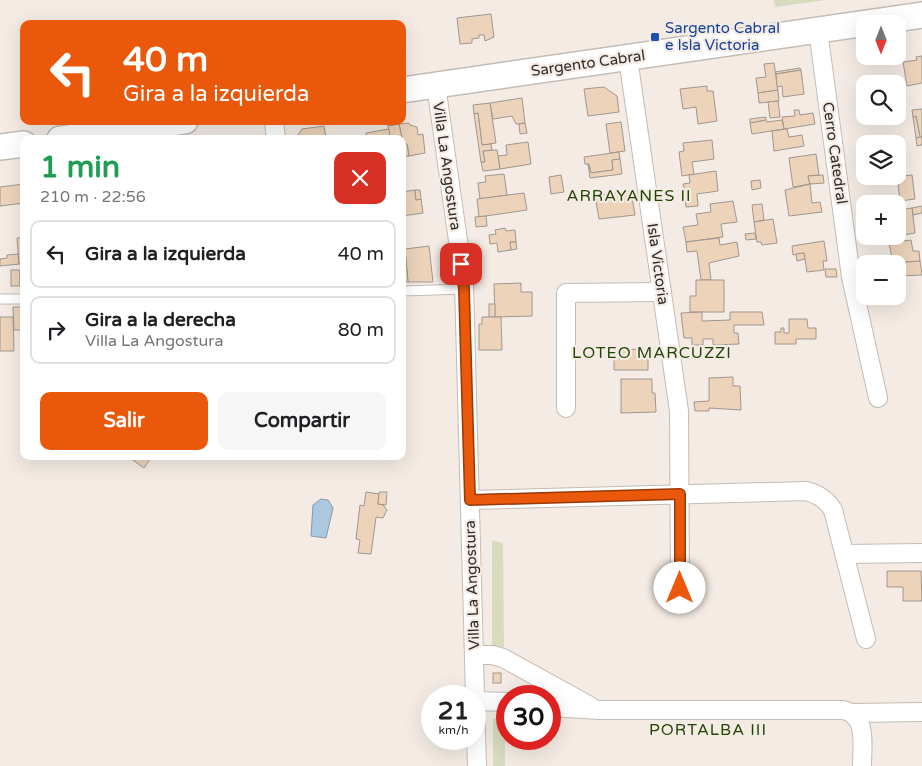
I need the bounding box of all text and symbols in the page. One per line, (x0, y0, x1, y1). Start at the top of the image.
north arrow (856, 15, 906, 65)
map controls (856, 15, 906, 305)
place label: Sargento Cabral e Isla Victoria (665, 19, 780, 54)
marker: Sargento Cabral e Isla Victoria (649, 31, 661, 43)
text: 40 m (123, 39, 208, 81)
icon: left (40, 40, 105, 105)
street label: Sargento Cabral (530, 46, 646, 80)
button: search (856, 75, 906, 125)
text: Gira a la izquierda (123, 81, 309, 107)
street label: Villa La Angostura (429, 100, 465, 232)
street label: Cerro Catedral (819, 101, 851, 205)
button: layers (856, 135, 906, 185)
text: 1 min (40, 149, 120, 186)
button: close (334, 152, 386, 204)
district label: ARRAYANES II (566, 186, 692, 206)
text: 210 m · 22:56 (40, 187, 146, 207)
button: + (856, 195, 906, 245)
street label: Isla Victoria (643, 222, 673, 306)
icon: left (42, 240, 70, 268)
text: Gira a la izquierda (85, 243, 246, 265)
text: 40 m (338, 243, 384, 265)
pin (440, 243, 482, 285)
icon: arrive (447, 250, 475, 278)
button: − (856, 255, 906, 305)
text: Gira a la derecha (85, 309, 236, 331)
icon: right (42, 316, 70, 344)
text: 80 m (338, 319, 384, 341)
text: Villa La Angostura (85, 331, 223, 351)
district label: LOTEO MARCUZZI (572, 343, 732, 363)
button: Salir (40, 392, 208, 450)
button: Compartir (218, 392, 386, 450)
street label: Villa La Angostura (461, 520, 483, 650)
position arrow (653, 561, 705, 613)
speed limit sign: 30 (496, 685, 561, 750)
text: 21 (438, 696, 469, 726)
district label: PORTALBA III (649, 720, 767, 740)
text: km/h (438, 723, 469, 737)

